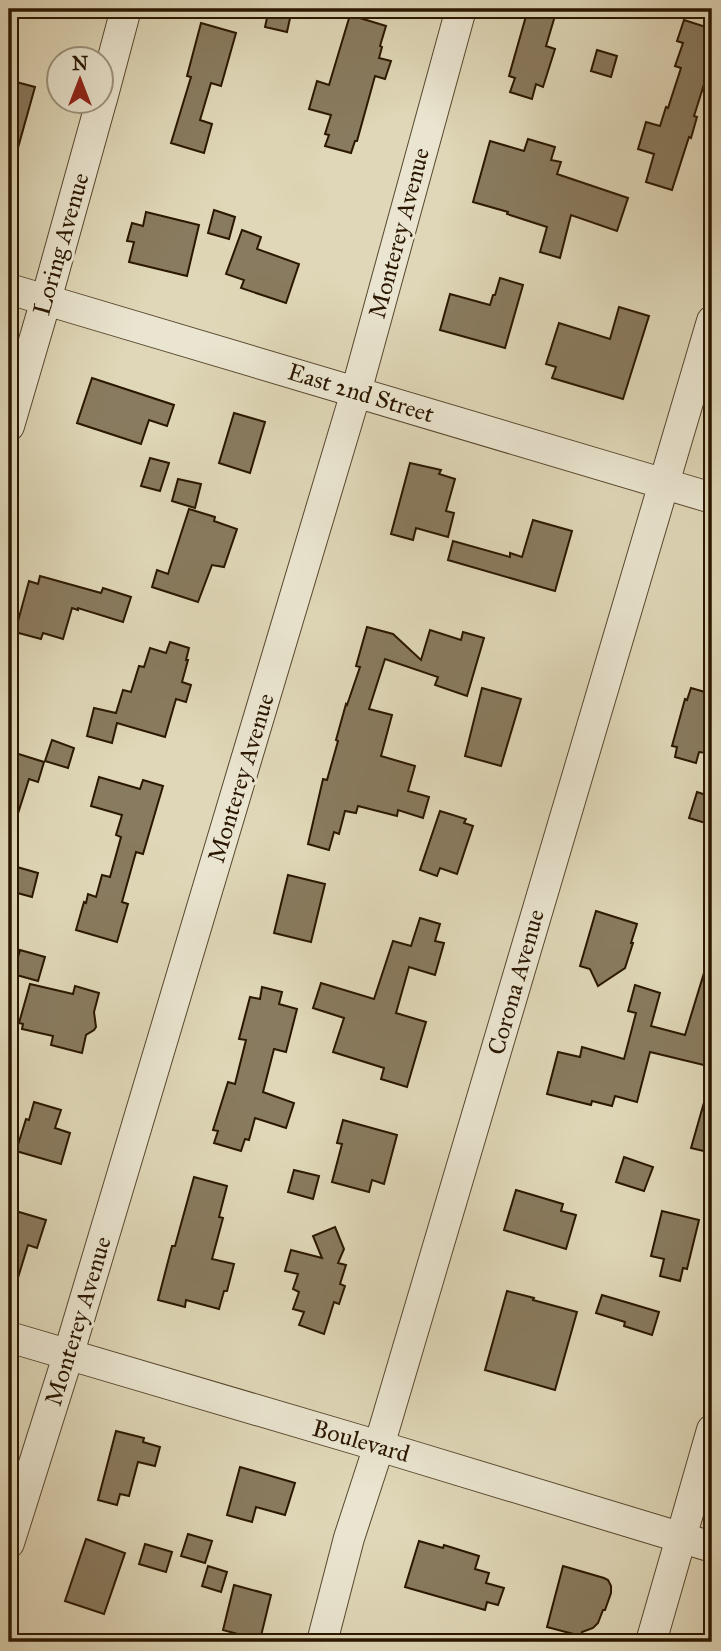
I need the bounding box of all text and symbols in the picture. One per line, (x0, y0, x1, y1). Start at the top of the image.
north arrow (46, 46, 116, 116)
text: N (72, 52, 88, 75)
street label: Monterey Avenue (362, 144, 436, 322)
street label: Loring Avenue (26, 169, 96, 319)
street label: East 2nd Street (284, 357, 438, 430)
street label: Monterey Avenue (201, 690, 281, 866)
street label: Corona Avenue (481, 906, 551, 1058)
street label: Monterey Avenue (38, 1233, 118, 1409)
street label: Boulevard (309, 1413, 413, 1469)

